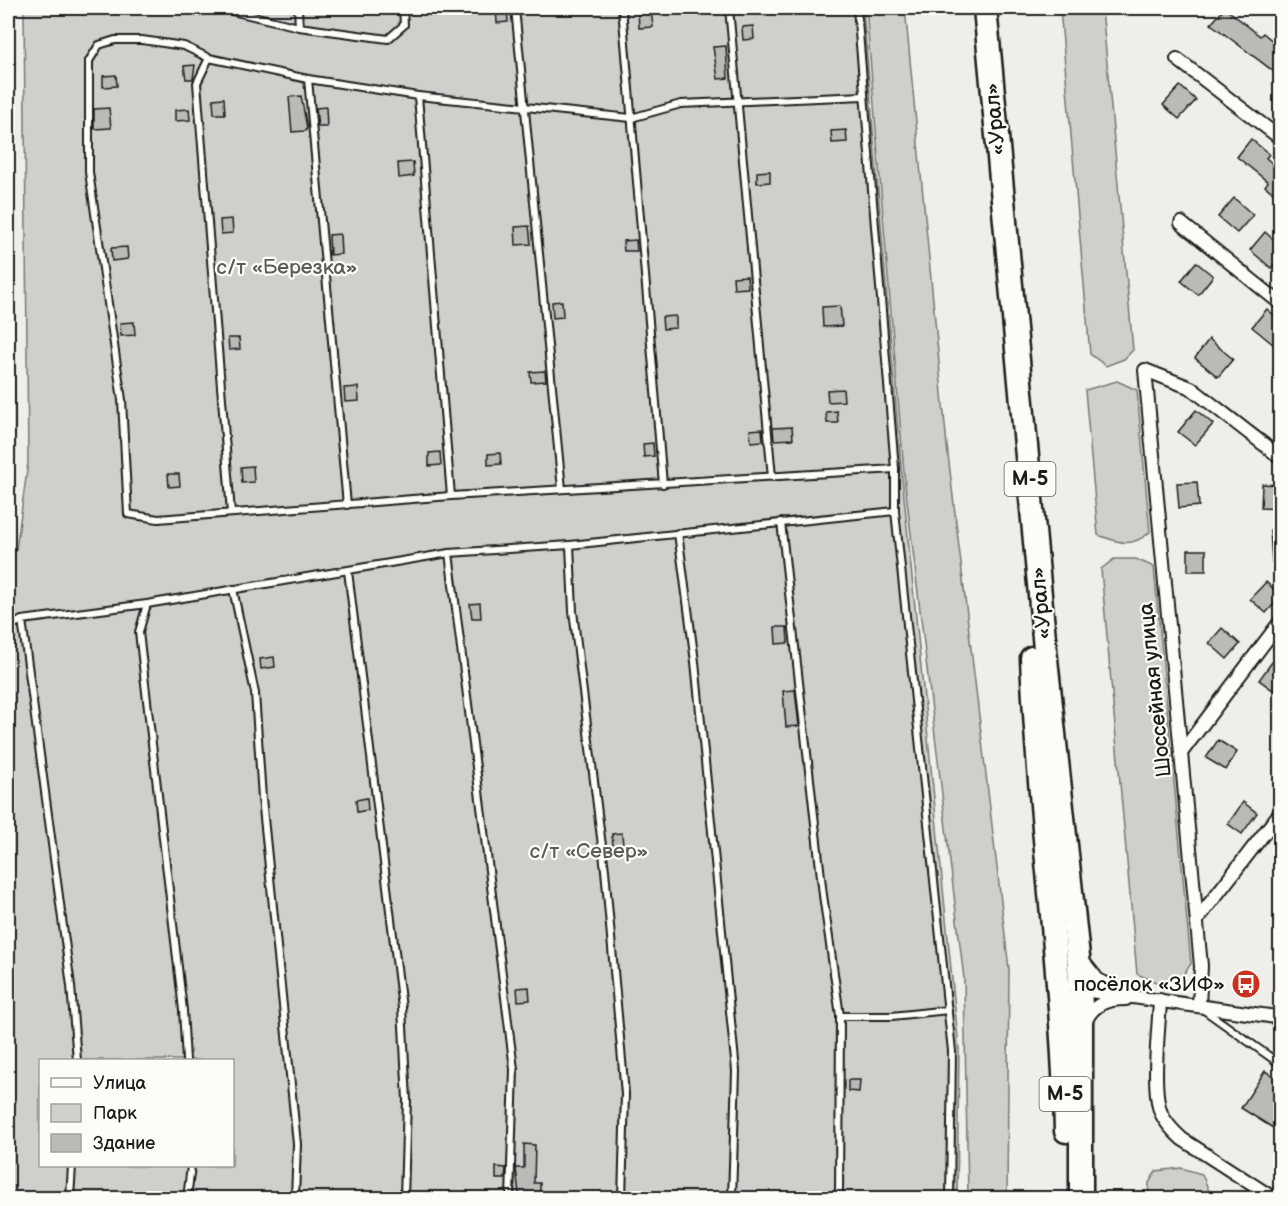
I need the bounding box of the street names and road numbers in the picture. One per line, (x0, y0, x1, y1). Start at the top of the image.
street label: «Урал» (979, 82, 1011, 156)
road number: М-5 (1004, 462, 1056, 496)
street label: «Урал» (1025, 566, 1057, 640)
street label: Шоссейная улица (1133, 601, 1177, 778)
road number: М-5 (1040, 1077, 1090, 1111)

